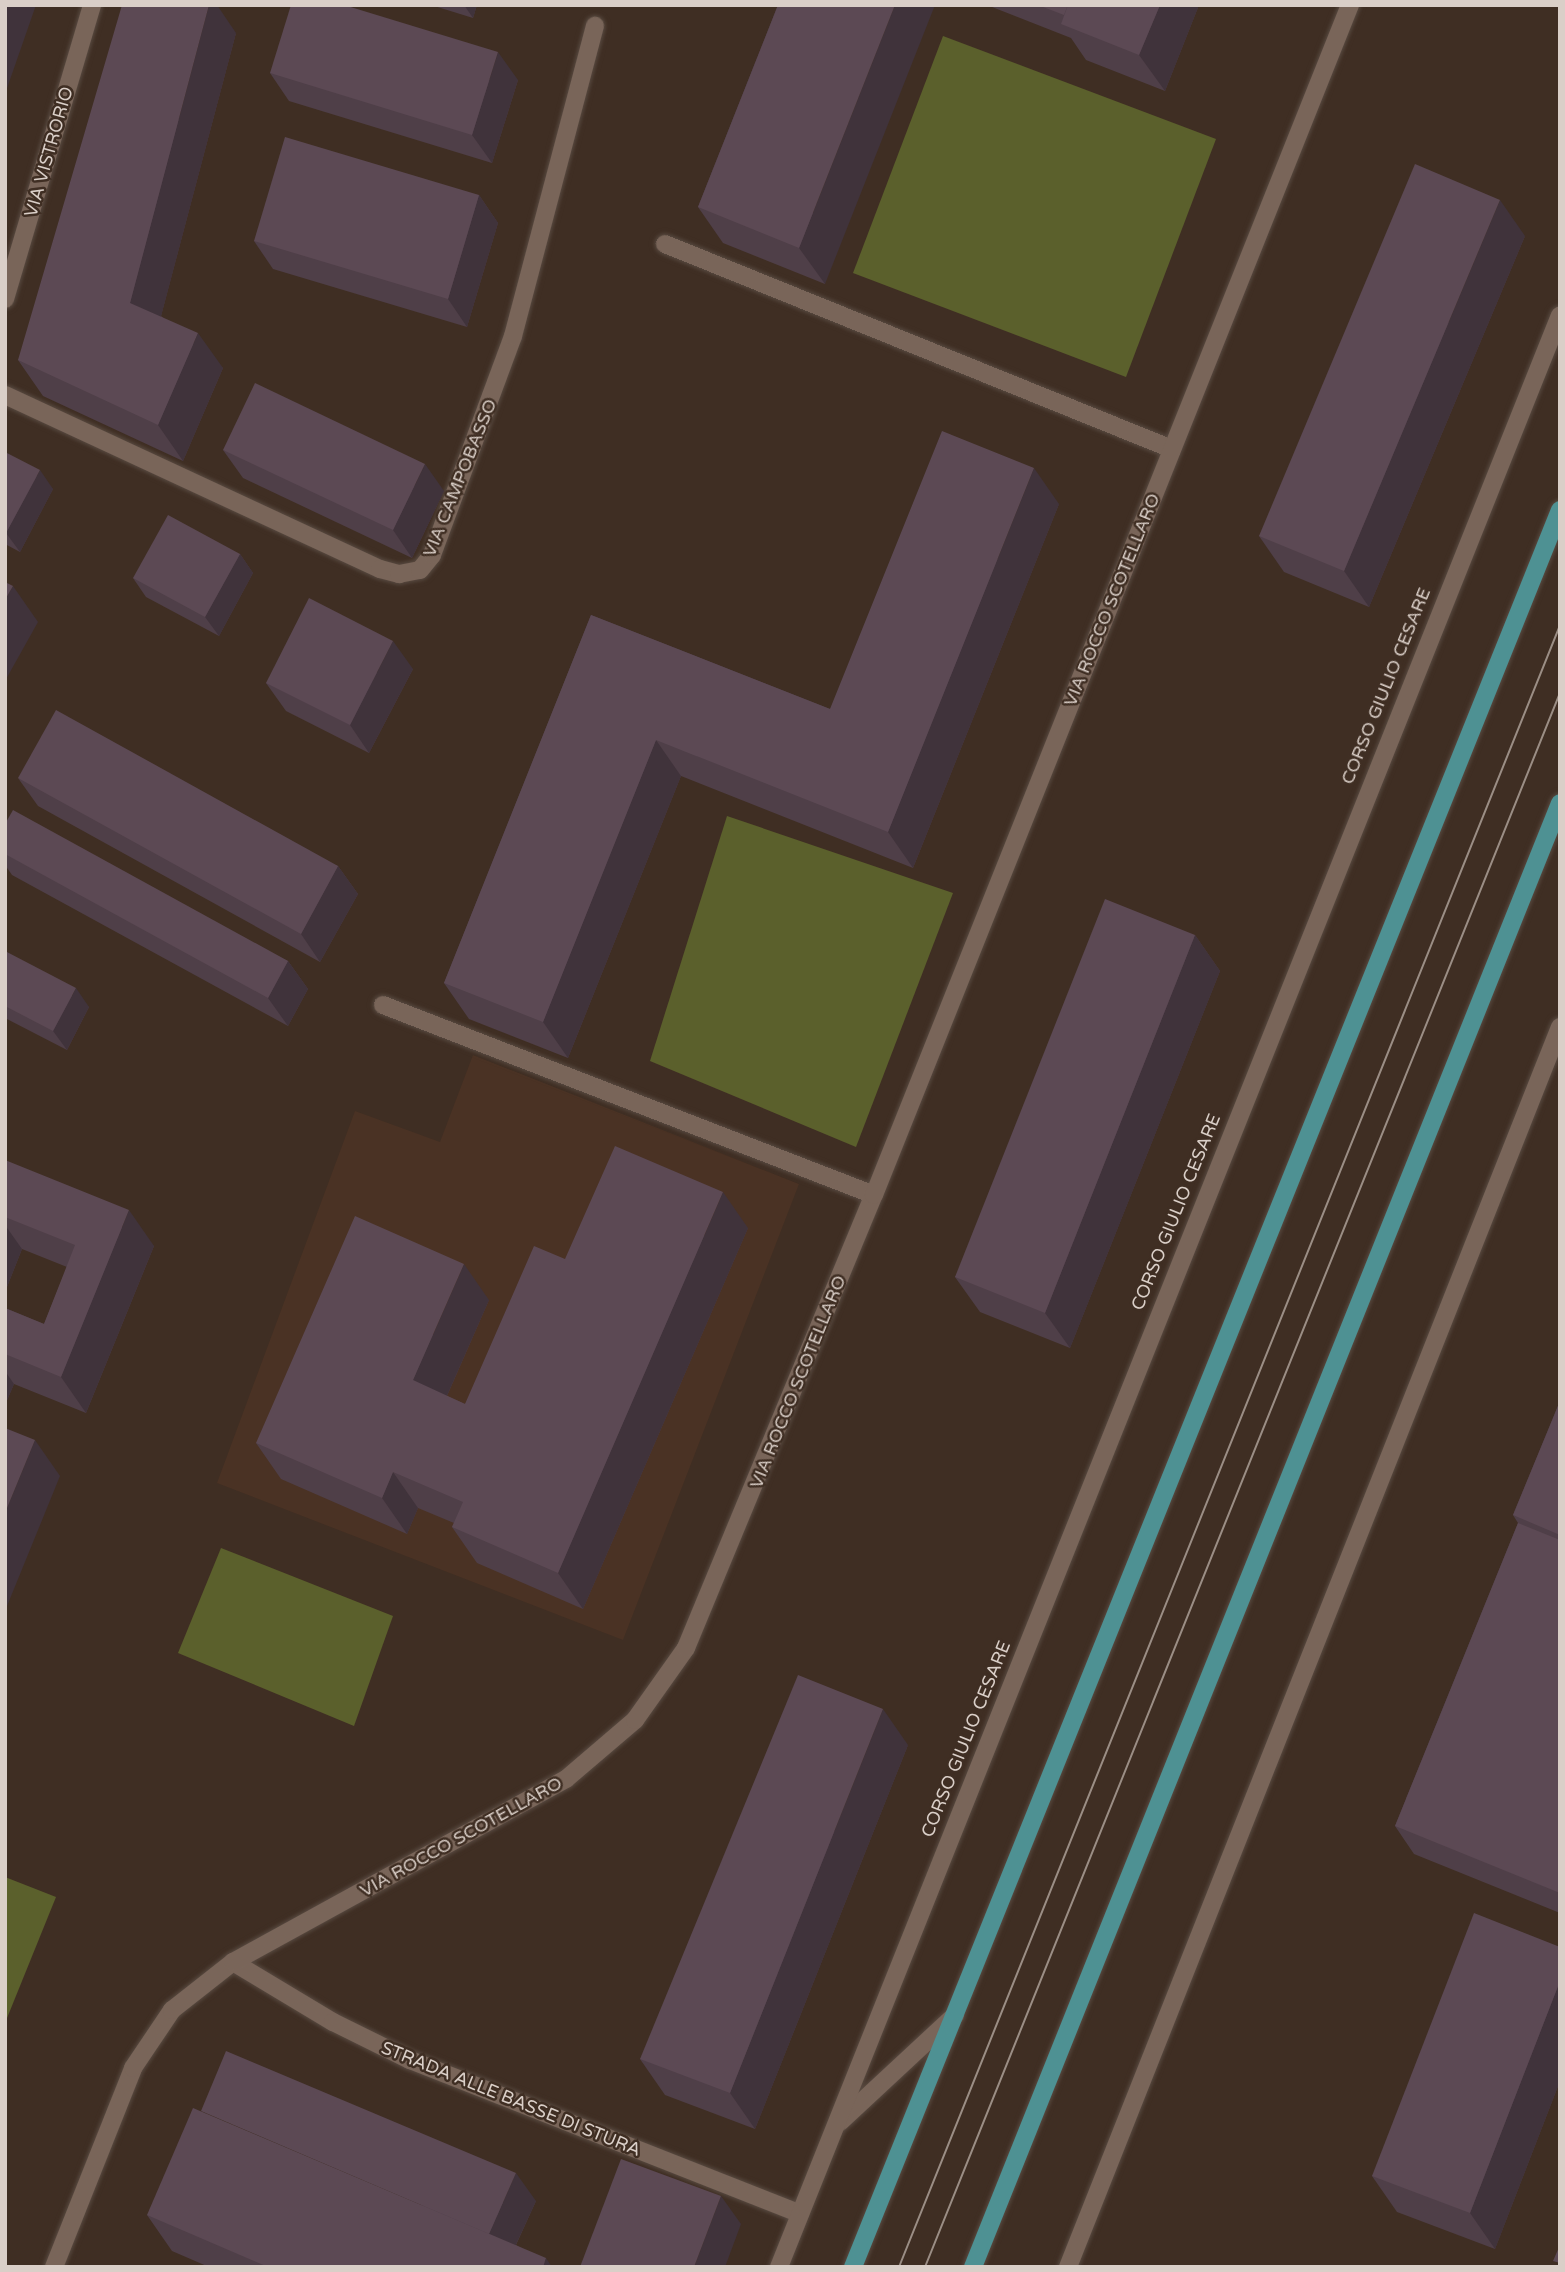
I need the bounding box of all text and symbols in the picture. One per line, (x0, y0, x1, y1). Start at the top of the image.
street label: VIA VISTRORIO (20, 84, 78, 220)
street label: VIA CAMPOBASSO (418, 396, 502, 560)
street label: VIA ROCCO SCOTELLARO (1059, 490, 1165, 710)
street label: CORSO GIULIO CESARE (1337, 585, 1435, 787)
street label: CORSO GIULIO CESARE (1127, 1111, 1225, 1313)
street label: VIA ROCCO SCOTELLARO (745, 1272, 851, 1492)
street label: CORSO GIULIO CESARE (917, 1638, 1015, 1840)
street label: VIA ROCCO SCOTELLARO (356, 1772, 566, 1902)
street label: STRADA ALLE BASSE DI STURA (378, 2037, 644, 2161)

